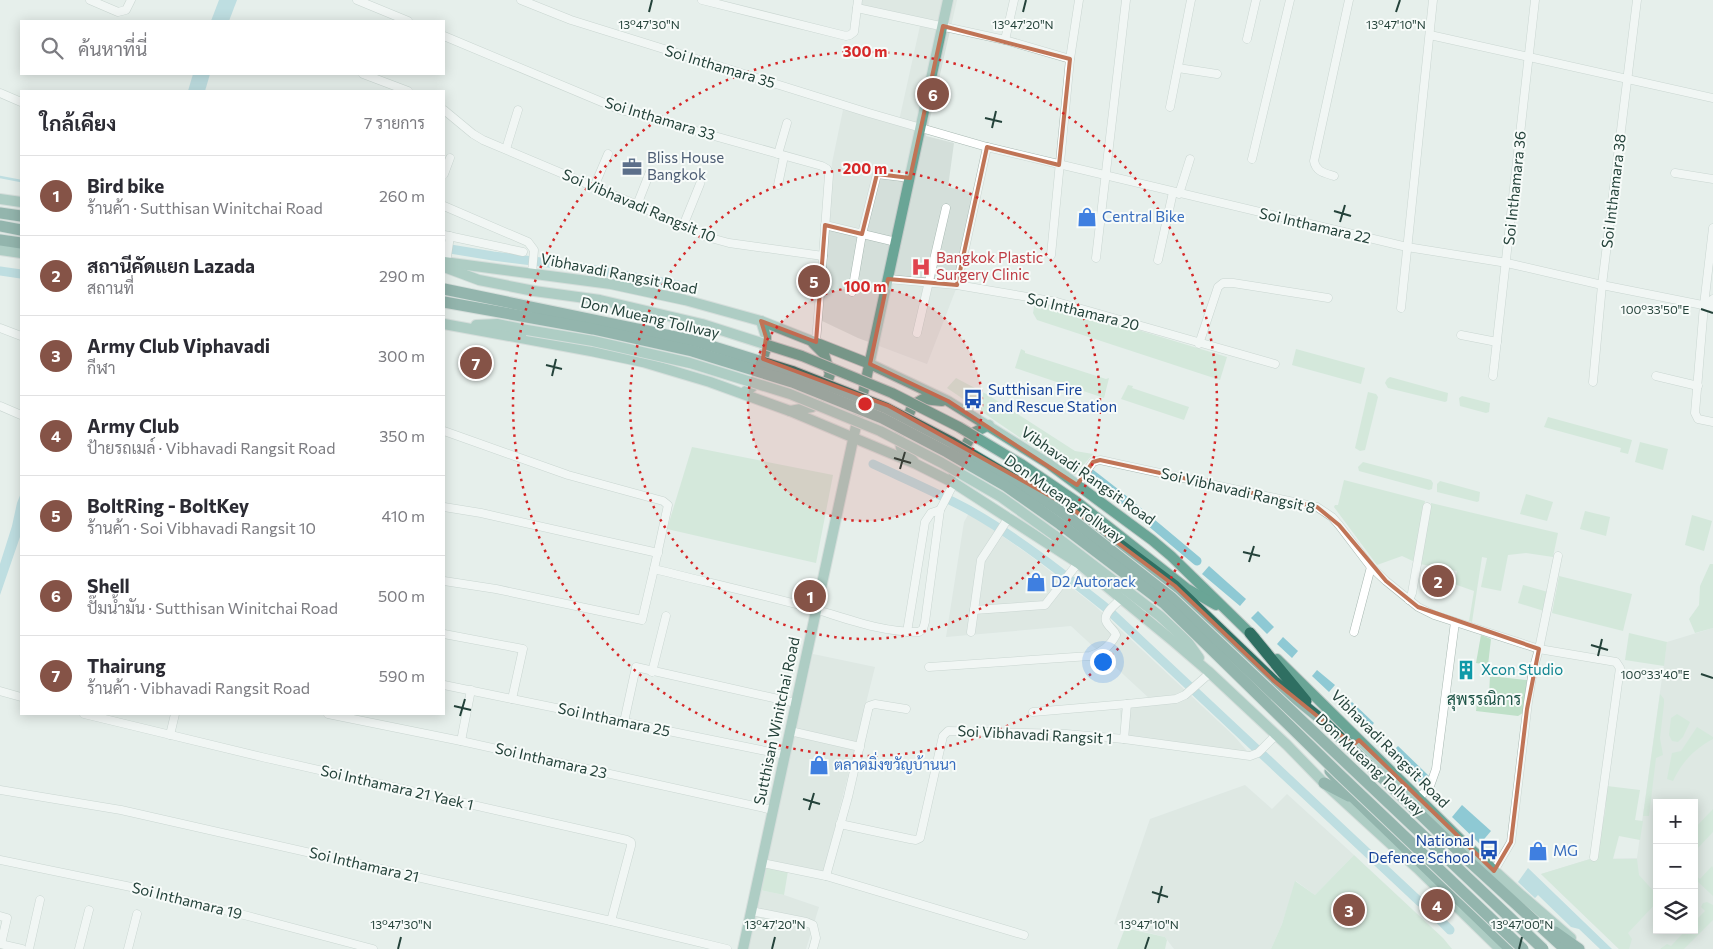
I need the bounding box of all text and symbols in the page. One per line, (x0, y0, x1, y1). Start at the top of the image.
text: 13°47'30"N (618, 17, 680, 31)
text: 13°47'20"N (992, 17, 1054, 31)
text: 13°47'10"N (1366, 17, 1426, 31)
search box (20, 20, 445, 75)
icon: search (38, 34, 66, 62)
text: ค้นหาที่นี่ (78, 37, 147, 60)
street label: Soi Inthamara 35 (663, 41, 778, 91)
text: 300 m (843, 42, 887, 60)
pin: 6 (917, 75, 949, 113)
street label: Soi Inthamara 33 (603, 93, 718, 143)
text: ใกล้เคียง (40, 110, 116, 135)
text: 7 รายการ (364, 113, 425, 132)
street label: Soi Inthamara 36 (1499, 130, 1529, 246)
street label: Soi Inthamara 38 (1597, 133, 1629, 249)
place label: Bliss House Bangkok (647, 148, 724, 183)
office icon: Bliss House Bangkok (621, 156, 643, 178)
text: 200 m (843, 159, 887, 177)
street label: Soi Vibhavadi Rangsit 10 (560, 165, 719, 246)
text: Bird bike (87, 174, 164, 197)
text: 1 (52, 186, 60, 205)
text: 260 m (379, 186, 425, 205)
text: ร้านค้า · Sutthisan Winitchai Road (87, 198, 323, 217)
street label: Soi Inthamara 22 (1258, 203, 1373, 247)
shop icon: Central Bike (1076, 206, 1098, 228)
place label: Central Bike (1102, 207, 1185, 225)
place label: Bangkok Plastic Surgery Clinic (936, 248, 1043, 283)
street label: Vibhavadi Rangsit Road (539, 249, 699, 297)
text: สถานีคัดแยก Lazada (87, 254, 255, 277)
hospital icon: Bangkok Plastic Surgery Clinic (910, 256, 932, 278)
pin: 5 (798, 262, 830, 300)
text: 2 (51, 266, 61, 285)
text: 290 m (379, 266, 425, 285)
text: 100 m (844, 277, 886, 295)
text: สถานที่ (87, 278, 134, 297)
street label: Soi Inthamara 20 (1025, 288, 1141, 334)
street label: Don Mueang Tollway (579, 292, 722, 342)
text: 100°33'50"E (1621, 302, 1689, 316)
text: Army Club Viphavadi (87, 334, 270, 357)
pin: 7 (460, 344, 492, 382)
text: 3 (51, 346, 61, 365)
text: 300 m (378, 346, 425, 365)
text: กีฬา (87, 358, 116, 377)
place label: Sutthisan Fire and Rescue Station (988, 380, 1117, 415)
bus stop icon: Sutthisan Fire and Rescue Station (962, 388, 984, 410)
centre of rings (856, 395, 874, 413)
text: Army Club (87, 414, 179, 437)
street label: Vibhavadi Rangsit Road (1018, 422, 1159, 528)
text: 4 (51, 426, 61, 445)
text: 350 m (379, 426, 425, 445)
text: ป้ายรถเมล์ · Vibhavadi Rangsit Road (87, 438, 335, 457)
street label: Don Mueang Tollway (1001, 450, 1128, 546)
street label: Soi Vibhavadi Rangsit 8 (1159, 463, 1317, 517)
text: BoltRing - BoltKey (87, 494, 249, 517)
text: 5 (51, 506, 61, 525)
text: 410 m (382, 506, 425, 525)
text: ร้านค้า · Soi Vibhavadi Rangsit 10 (87, 518, 316, 537)
pin: 2 (1422, 562, 1454, 600)
shop icon: D2 Autorack (1025, 571, 1047, 593)
place label: D2 Autorack (1051, 572, 1136, 590)
text: Shell (87, 574, 130, 597)
pin: 1 (794, 577, 826, 615)
text: 6 (51, 586, 61, 605)
text: 500 m (378, 586, 425, 605)
text: ปั๊มน้ำมัน · Sutthisan Winitchai Road (87, 598, 338, 617)
street label: Sutthisan Winitchai Road (749, 635, 803, 806)
your location (1090, 649, 1116, 675)
text: Thairung (87, 654, 166, 677)
building icon: Xcon Studio (1455, 659, 1477, 681)
place label: Xcon Studio (1481, 660, 1563, 678)
text: 7 (52, 666, 60, 685)
text: 590 m (379, 666, 425, 685)
text: 100°33'40"E (1620, 667, 1690, 681)
text: ร้านค้า · Vibhavadi Rangsit Road (87, 678, 310, 697)
street label: Vibhavadi Rangsit Road (1328, 686, 1453, 811)
district label: สุพรรณิการ (1447, 689, 1521, 711)
street label: Soi Inthamara 25 (556, 698, 672, 740)
street label: Don Mueang Tollway (1313, 709, 1429, 819)
street label: Soi Vibhavadi Rangsit 1 (957, 721, 1113, 747)
street label: Soi Inthamara 23 (494, 738, 609, 782)
place label: ตลาดมิ่งขวัญบ้านนา (834, 751, 956, 774)
shop icon: ตลาดมิ่งขวัญบ้านนา (808, 754, 830, 776)
street label: Soi Inthamara 21 Yaek 1 (319, 761, 475, 813)
map controls (1653, 799, 1698, 934)
button: + (1653, 799, 1698, 844)
place label: National Defence School (1368, 831, 1474, 866)
bus stop icon: National Defence School (1478, 839, 1500, 861)
shop icon: MG (1527, 840, 1549, 862)
place label: MG (1553, 841, 1578, 859)
street label: Soi Inthamara 21 (308, 843, 421, 885)
button: − (1653, 844, 1698, 889)
street label: Soi Inthamara 19 (130, 878, 244, 922)
pin: 4 (1421, 886, 1453, 924)
button: layers (1653, 889, 1698, 934)
pin: 3 (1333, 891, 1365, 929)
text: 13°47'30"N (370, 917, 432, 931)
text: 13°47'20"N (744, 917, 806, 931)
text: 13°47'10"N (1119, 917, 1179, 931)
text: 13°47'00"N (1491, 917, 1553, 931)

